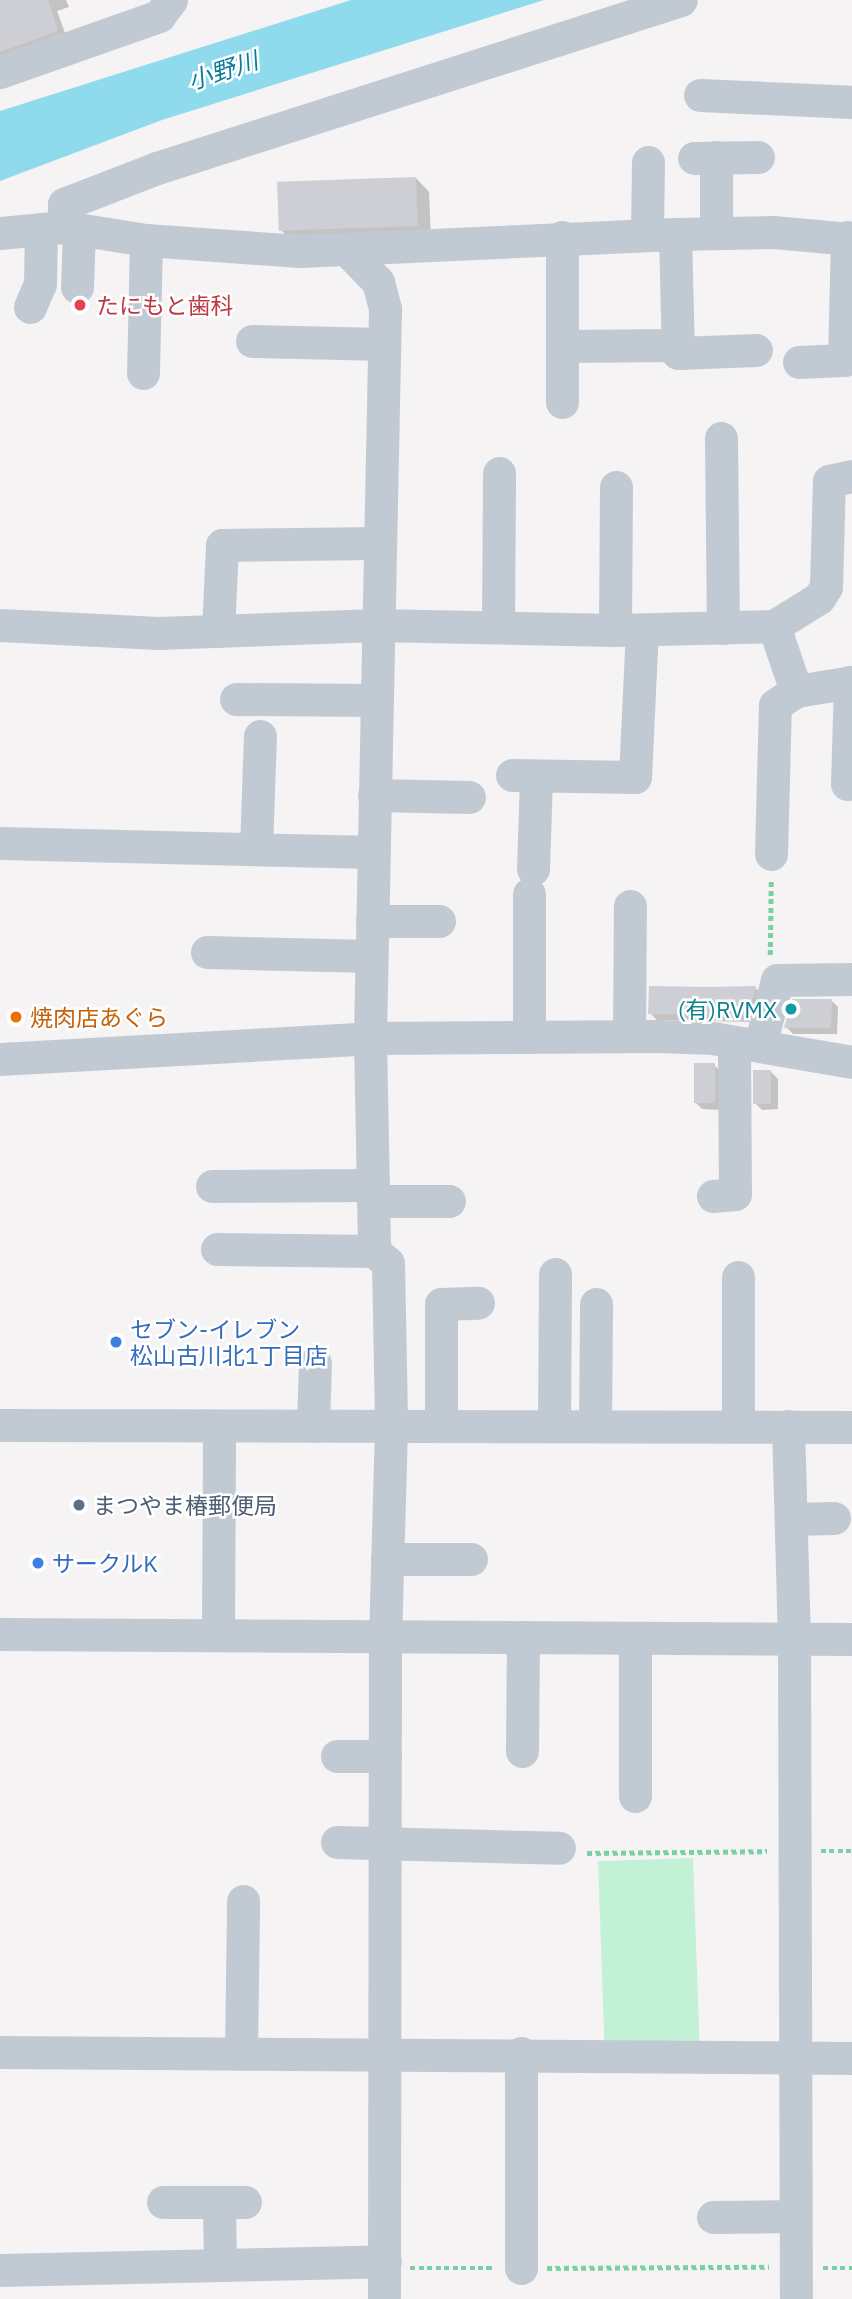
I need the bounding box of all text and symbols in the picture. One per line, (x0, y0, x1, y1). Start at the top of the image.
water label: 小野川 (184, 46, 262, 96)
place label: たにもと歯科 (96, 291, 234, 319)
marker: たにもと歯科 (70, 295, 90, 315)
place label: (有)RVMX (678, 995, 777, 1023)
marker: (有)RVMX (783, 1001, 799, 1017)
place label: 焼肉店あぐら (30, 1003, 168, 1031)
marker: 焼肉店あぐら (8, 1009, 24, 1025)
place label: セブン-イレブン 松山古川北1丁目店 (130, 1315, 328, 1369)
marker: セブン-イレブン 松山古川北1丁目店 (108, 1334, 124, 1350)
place label: まつやま椿郵便局 (93, 1491, 277, 1519)
marker: まつやま椿郵便局 (71, 1497, 87, 1513)
place label: サークルK (52, 1549, 159, 1577)
marker: サークルK (30, 1555, 46, 1571)

